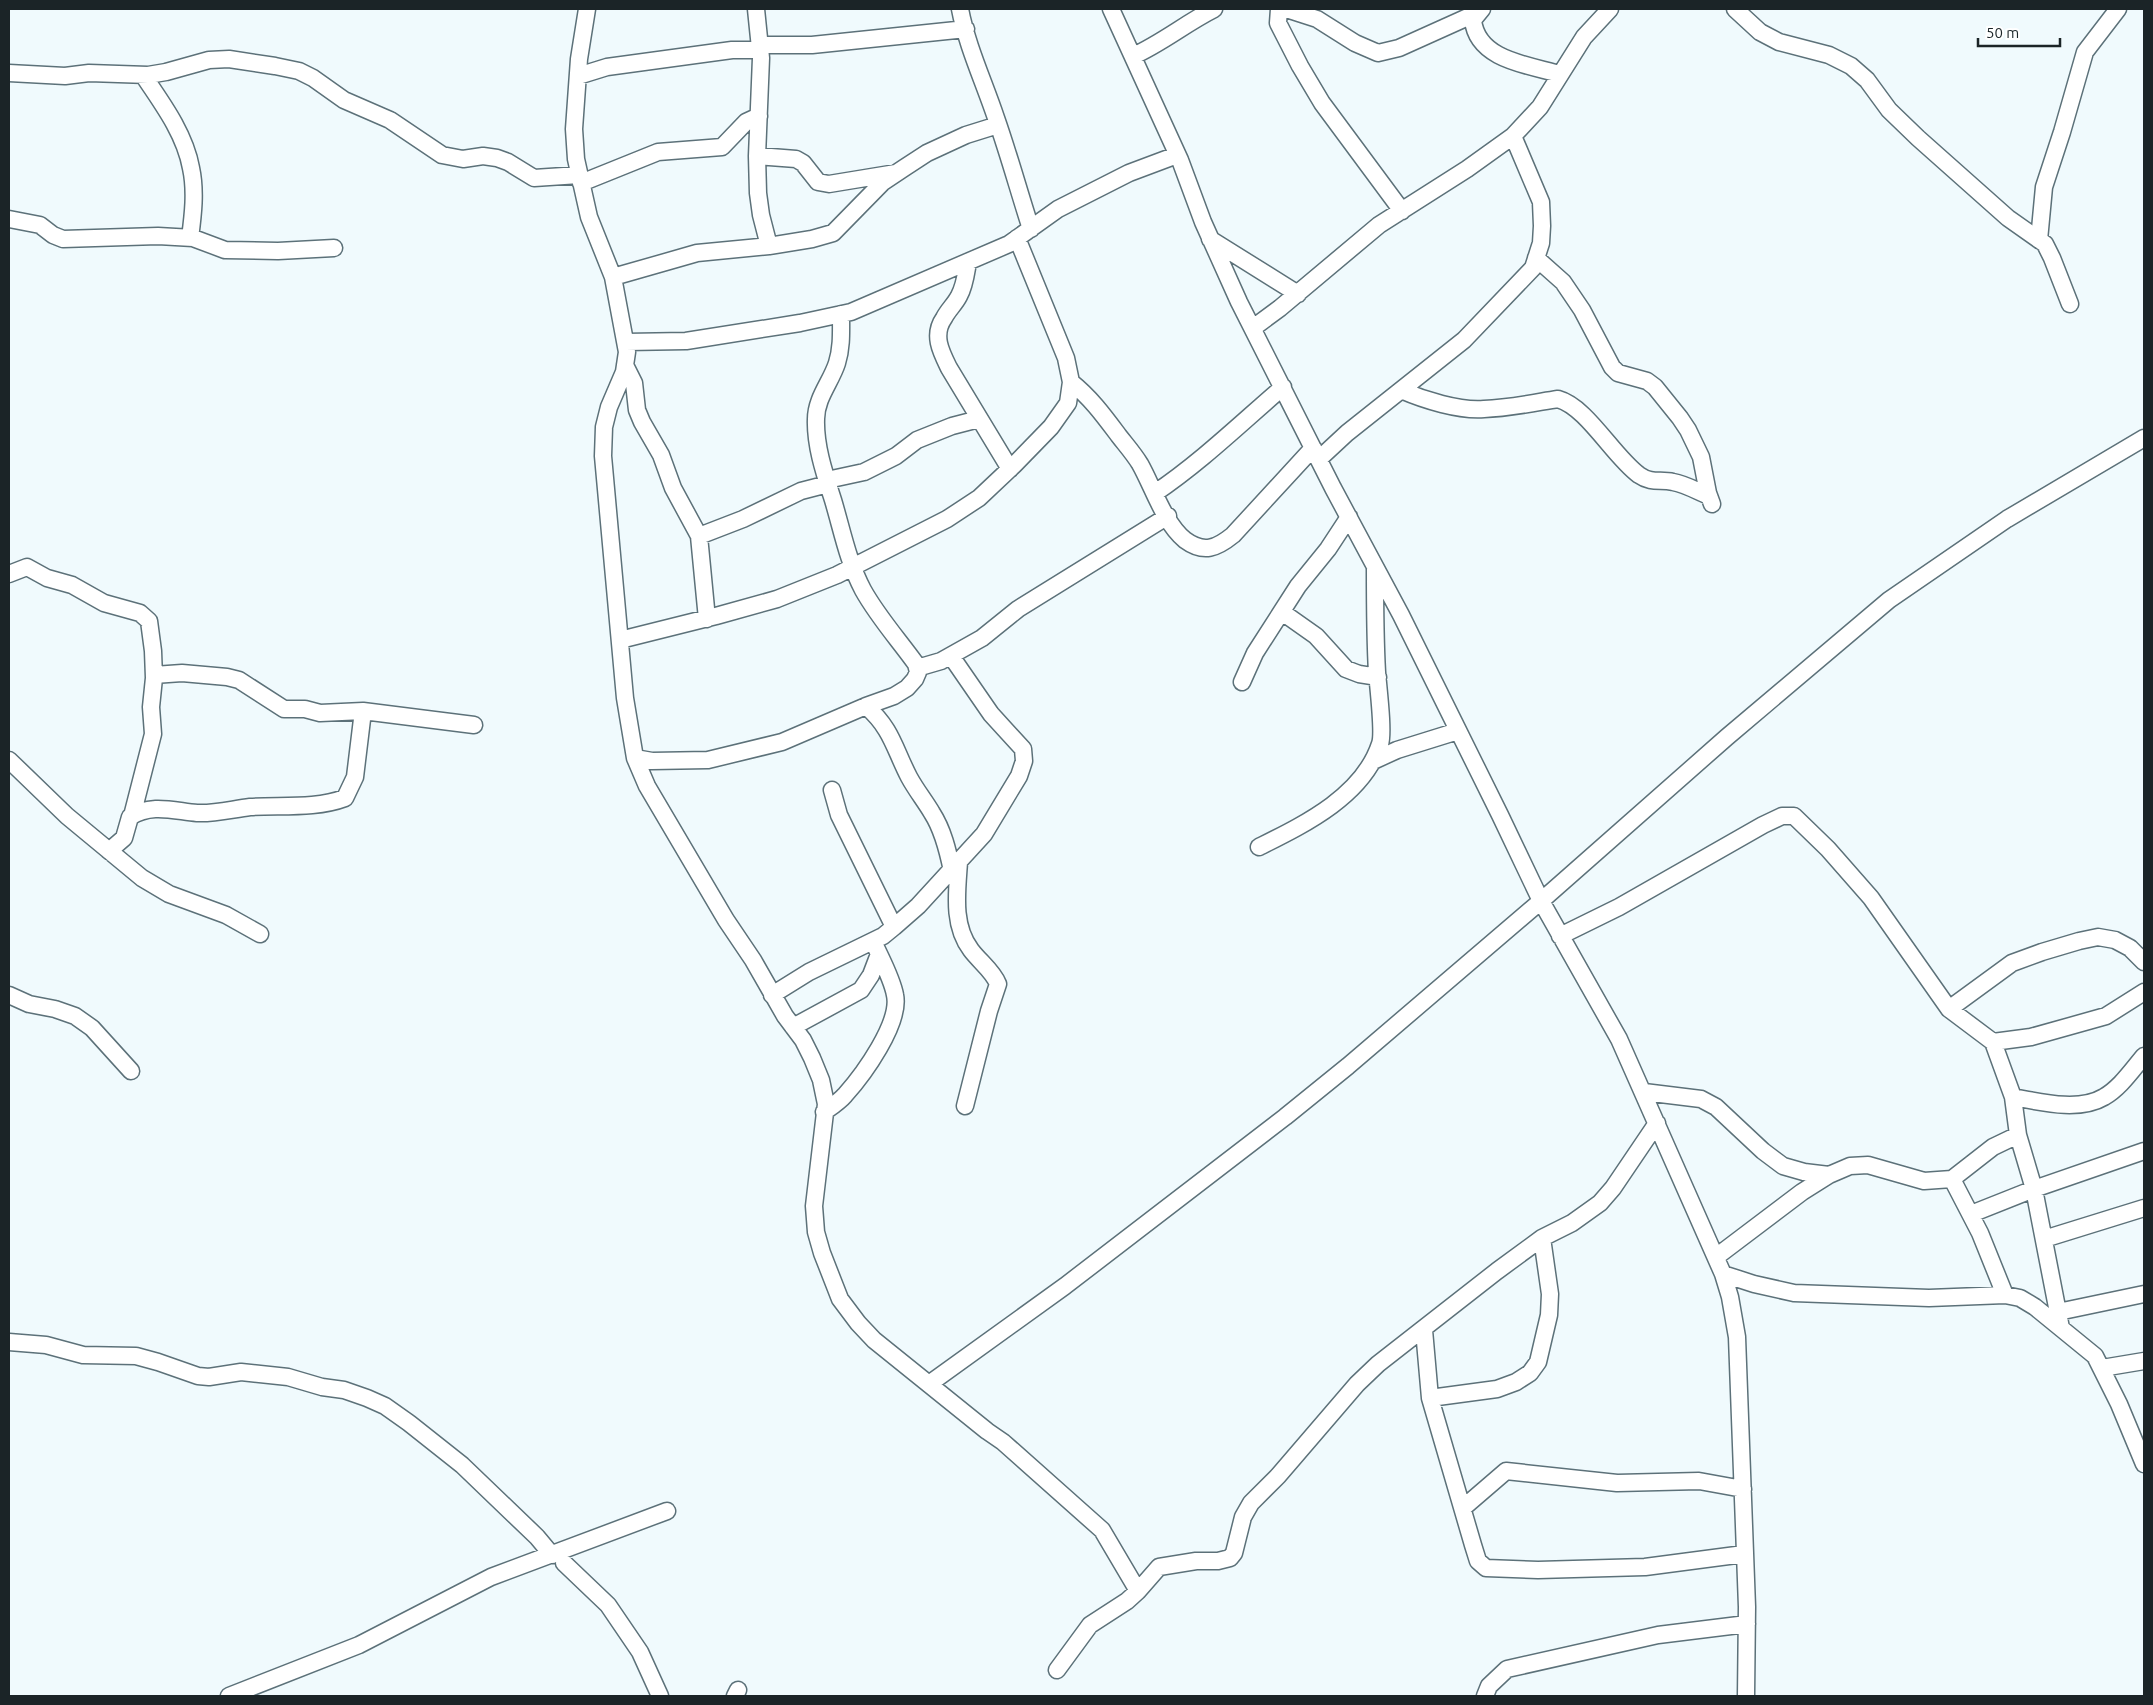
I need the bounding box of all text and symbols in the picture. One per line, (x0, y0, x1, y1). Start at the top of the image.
scale bar (1978, 15, 2060, 47)
text: 50 m (1986, 24, 2019, 41)

